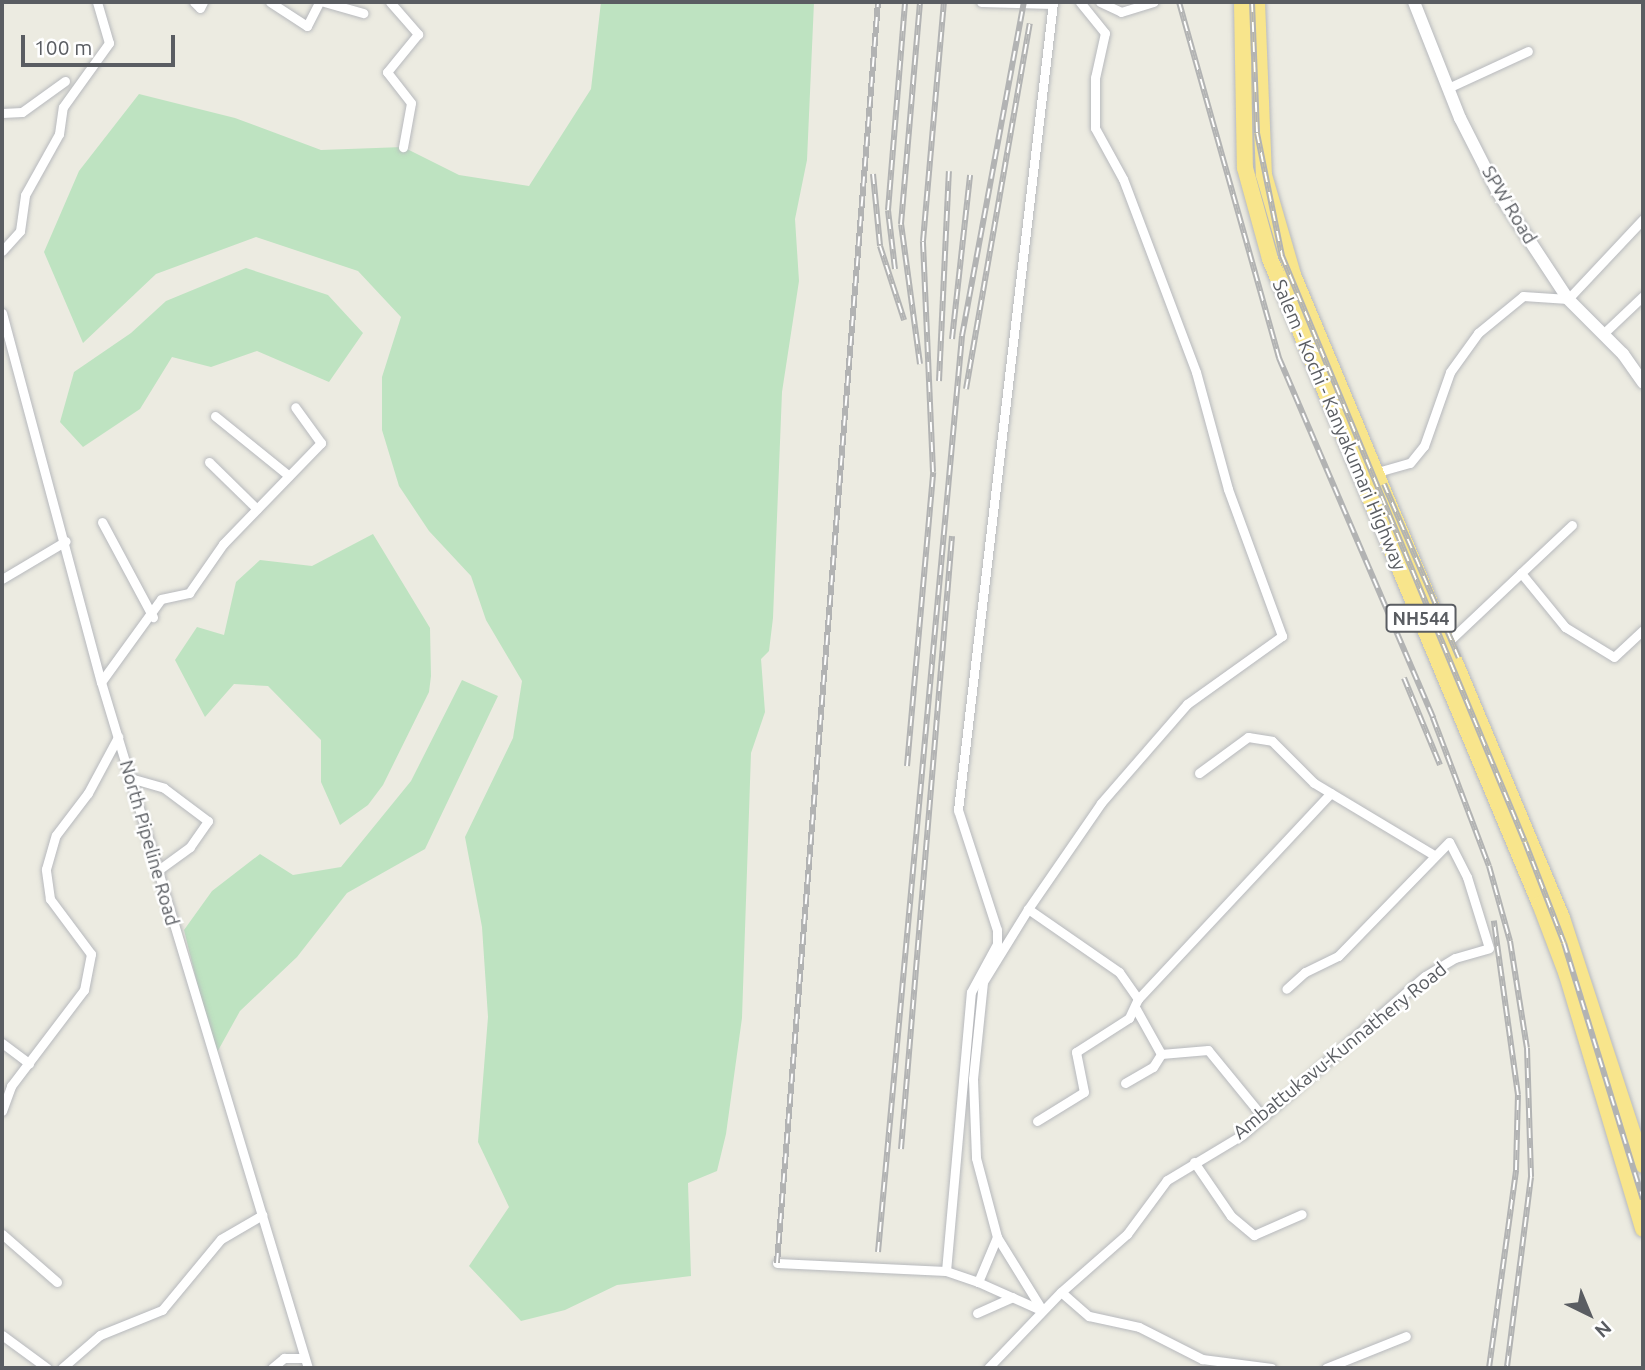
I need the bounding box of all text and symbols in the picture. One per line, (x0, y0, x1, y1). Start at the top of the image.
scale bar (24, 21, 178, 65)
text: 100 m (34, 35, 92, 59)
street label: SPW Road (1477, 162, 1541, 248)
street label: Salem - Kochi - Kanyakumari Highway (1267, 276, 1411, 574)
road number: NH544 (1384, 604, 1458, 632)
street label: North Pipeline Road (114, 758, 184, 928)
street label: Ambattukavu-Kunnathery Road (1229, 958, 1451, 1144)
north arrow (1554, 1279, 1624, 1349)
text: N (1591, 1316, 1616, 1342)

